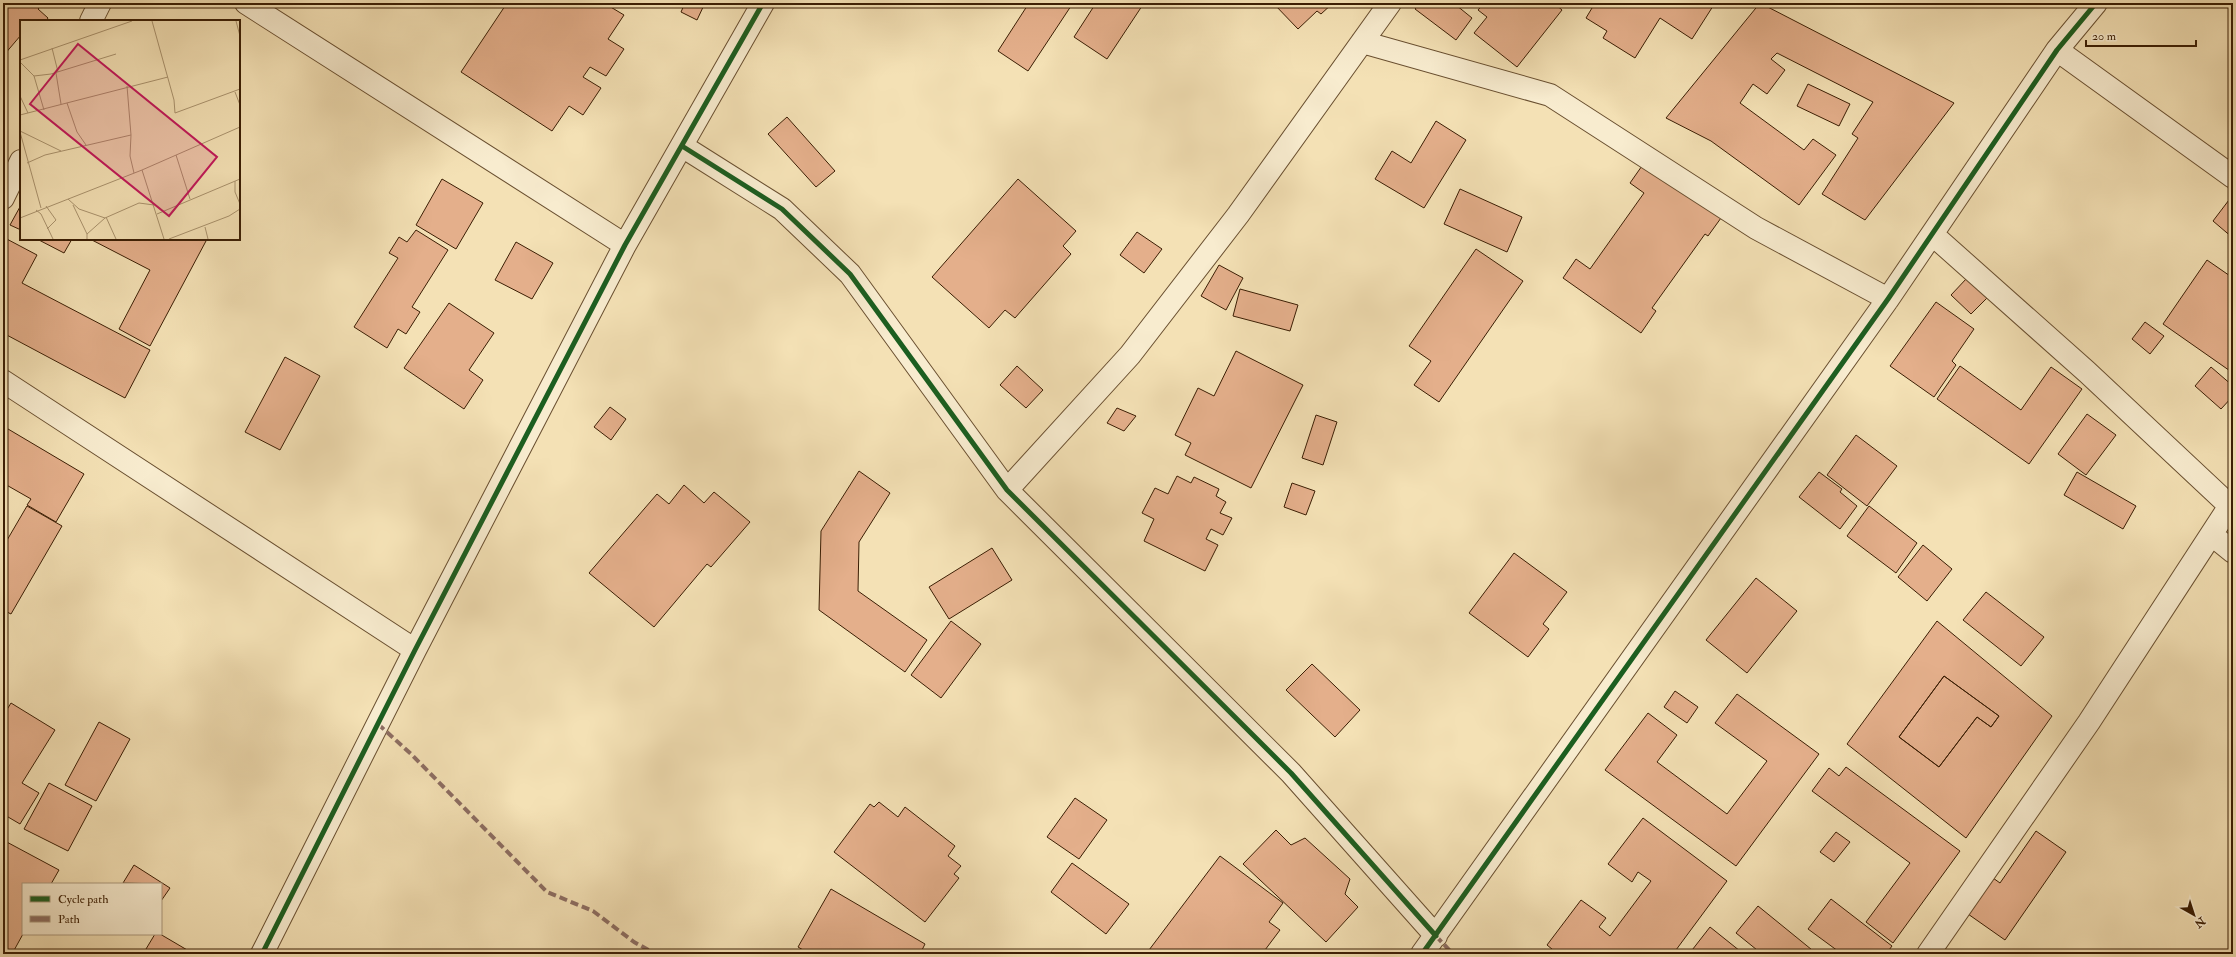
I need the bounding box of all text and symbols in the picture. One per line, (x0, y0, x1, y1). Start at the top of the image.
inset map (20, 20, 240, 240)
scale bar (2086, 22, 2196, 48)
text: 20 m (2092, 29, 2117, 44)
legend (22, 883, 162, 935)
text: Cycle path (58, 892, 109, 907)
north arrow (2174, 895, 2214, 935)
text: Path (58, 912, 81, 927)
text: N (2191, 914, 2209, 931)

